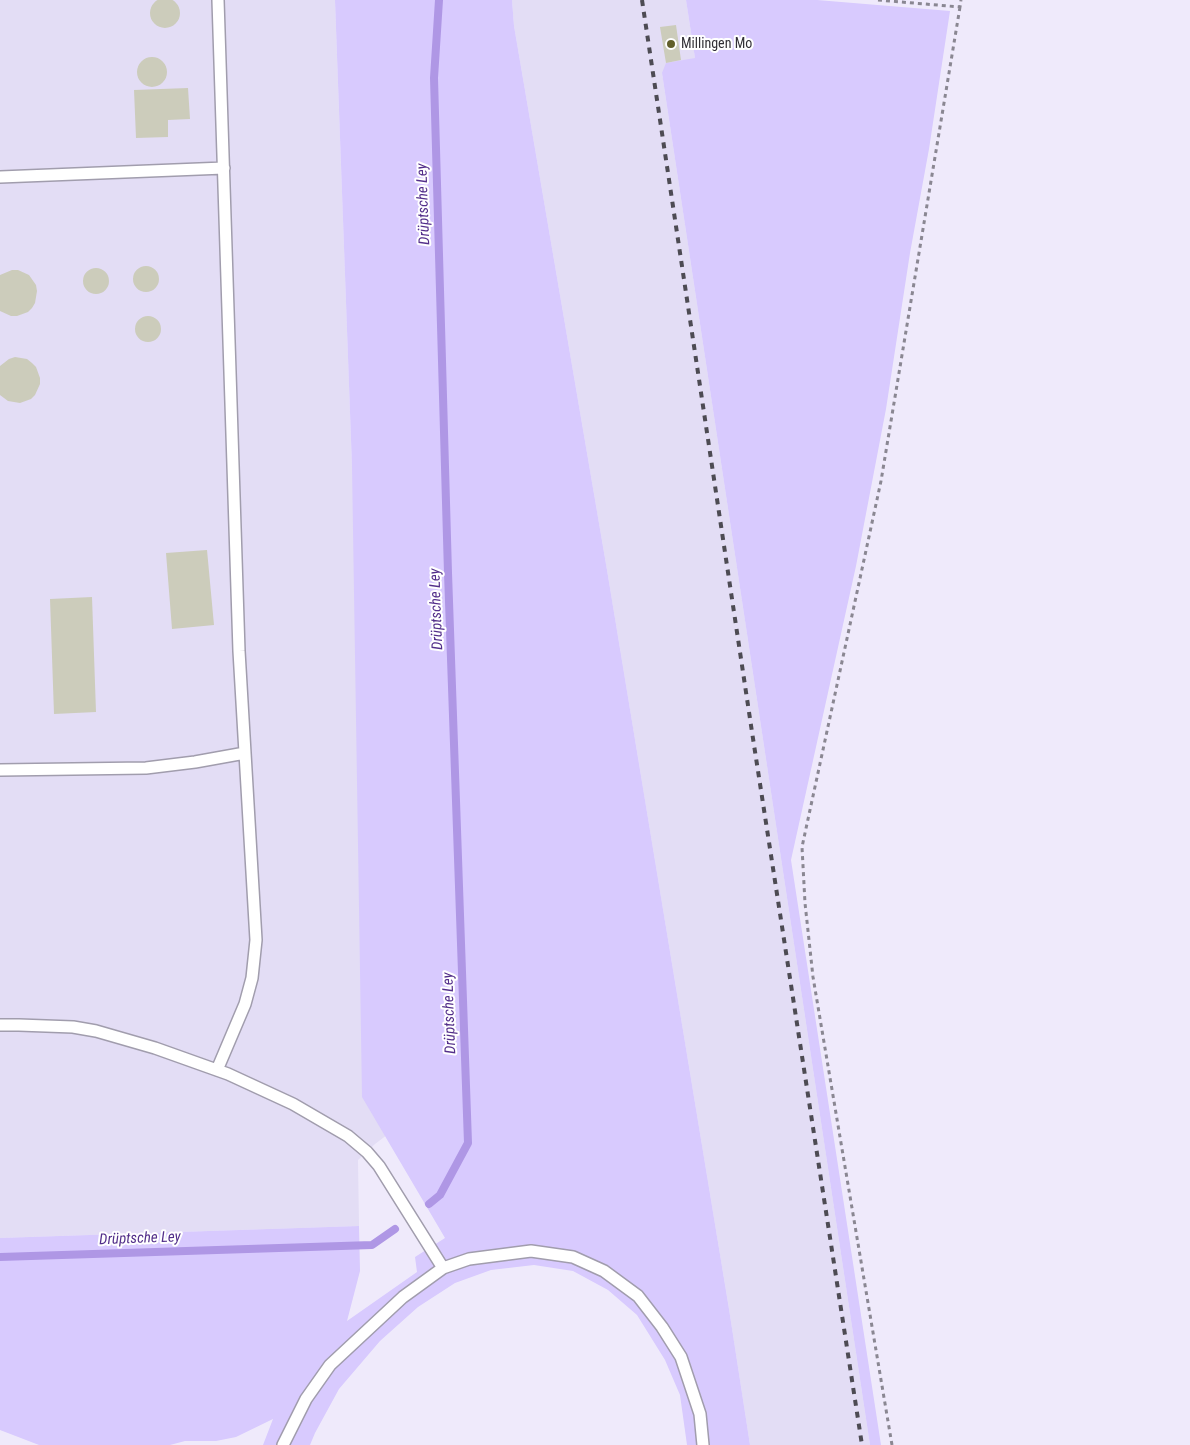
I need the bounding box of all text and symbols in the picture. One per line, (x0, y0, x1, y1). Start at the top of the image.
place label: Millingen Mo (681, 36, 752, 52)
marker: Millingen Mo (665, 38, 677, 50)
water label: Drüptsche Ley (414, 163, 434, 245)
water label: Drüptsche Ley (427, 568, 447, 650)
water label: Drüptsche Ley (440, 972, 460, 1054)
water label: Drüptsche Ley (99, 1229, 181, 1249)

